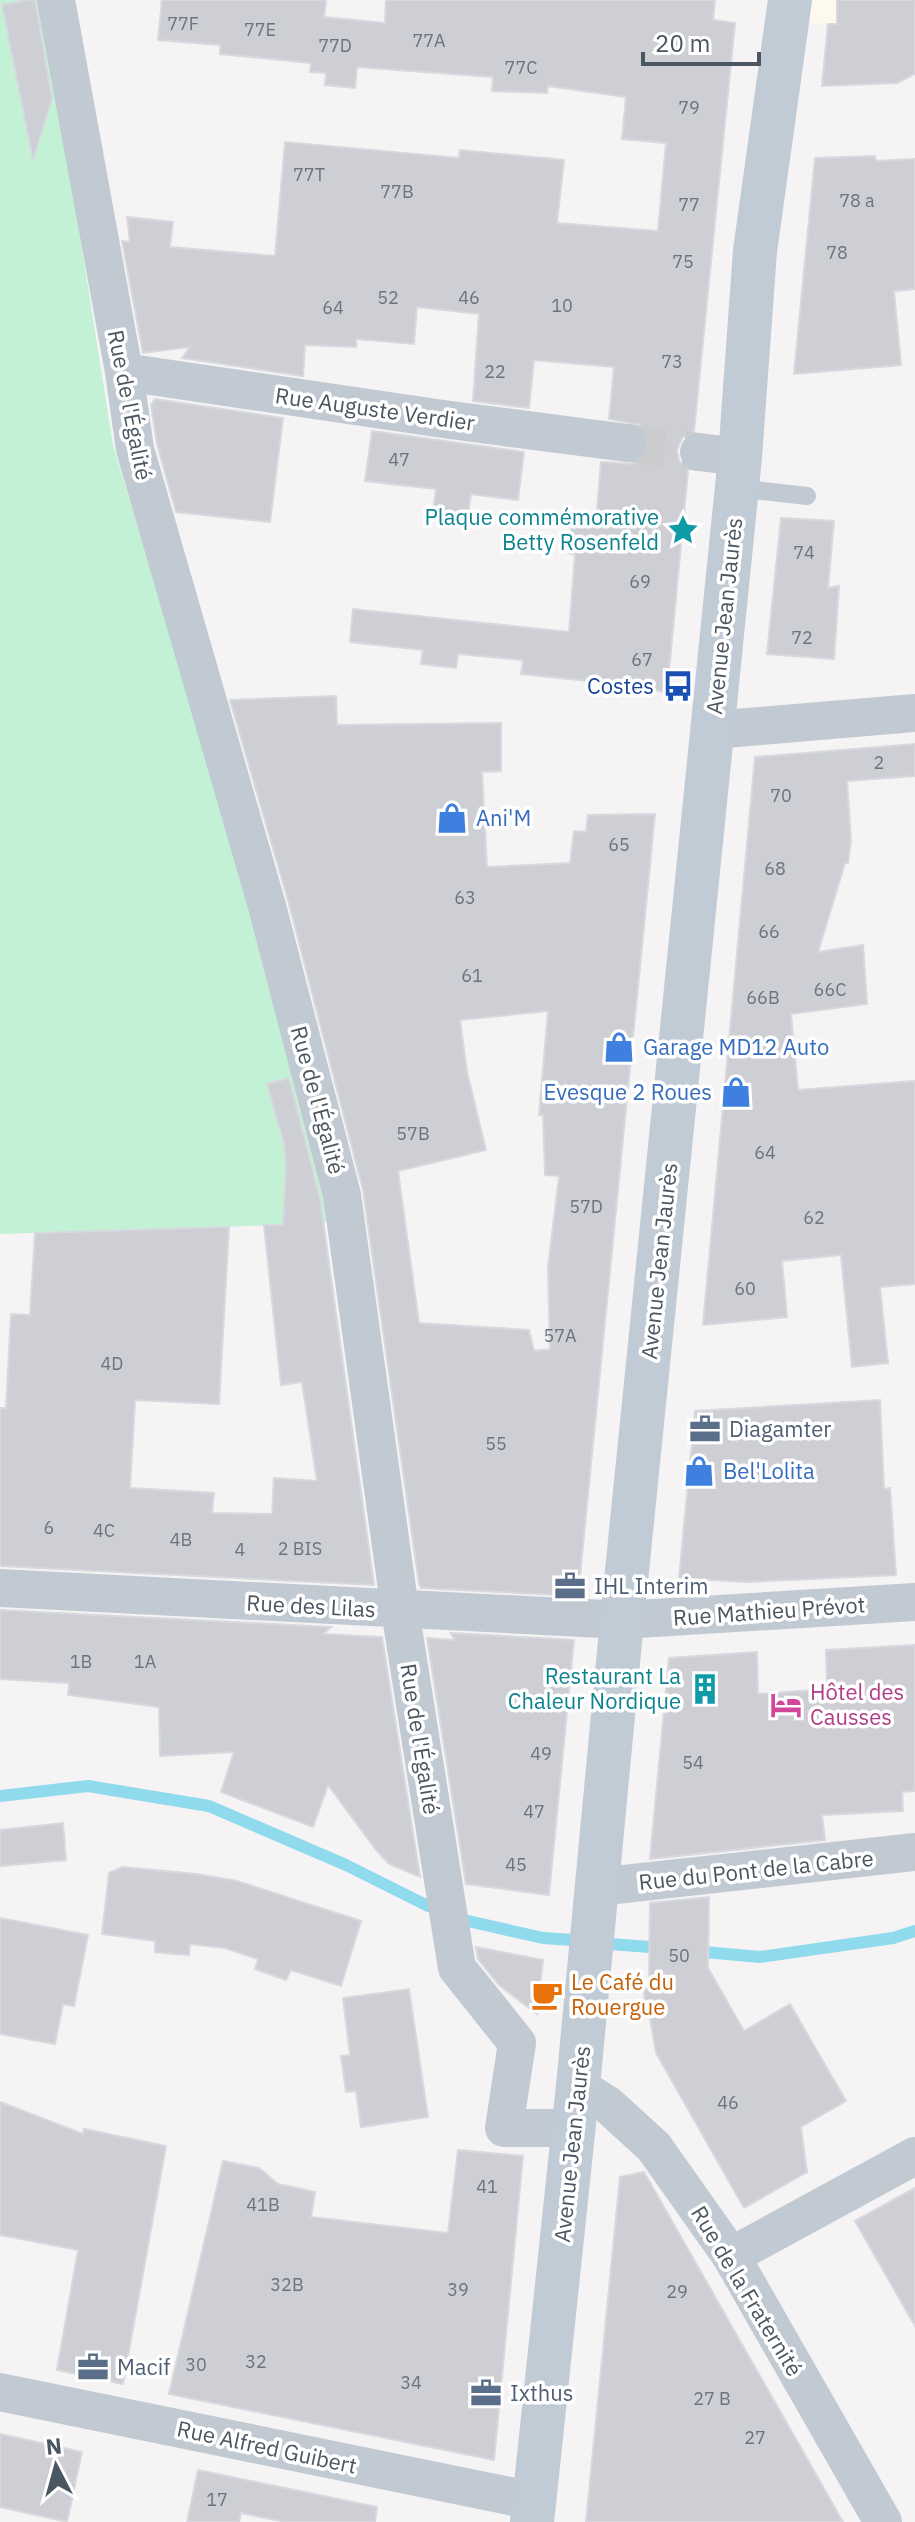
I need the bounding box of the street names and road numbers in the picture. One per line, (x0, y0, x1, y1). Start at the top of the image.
street label: Rue de l'Égalité (102, 327, 159, 482)
street label: Rue Auguste Verdier (273, 380, 477, 437)
street label: Avenue Jean Jaurès (699, 516, 748, 716)
street label: Rue de l'Égalité (285, 1023, 352, 1177)
street label: Avenue Jean Jaurès (634, 1161, 683, 1361)
street label: Rue des Lilas (246, 1588, 376, 1623)
street label: Rue Mathieu Prévot (672, 1589, 866, 1632)
street label: Rue de l'Égalité (394, 1661, 447, 1816)
street label: Rue du Pont de la Cabre (637, 1843, 875, 1896)
street label: Avenue Jean Jaurès (547, 2044, 596, 2244)
street label: Rue de la Fraternité (685, 2200, 810, 2381)
street label: Rue Alfred Guibert (175, 2413, 360, 2480)

